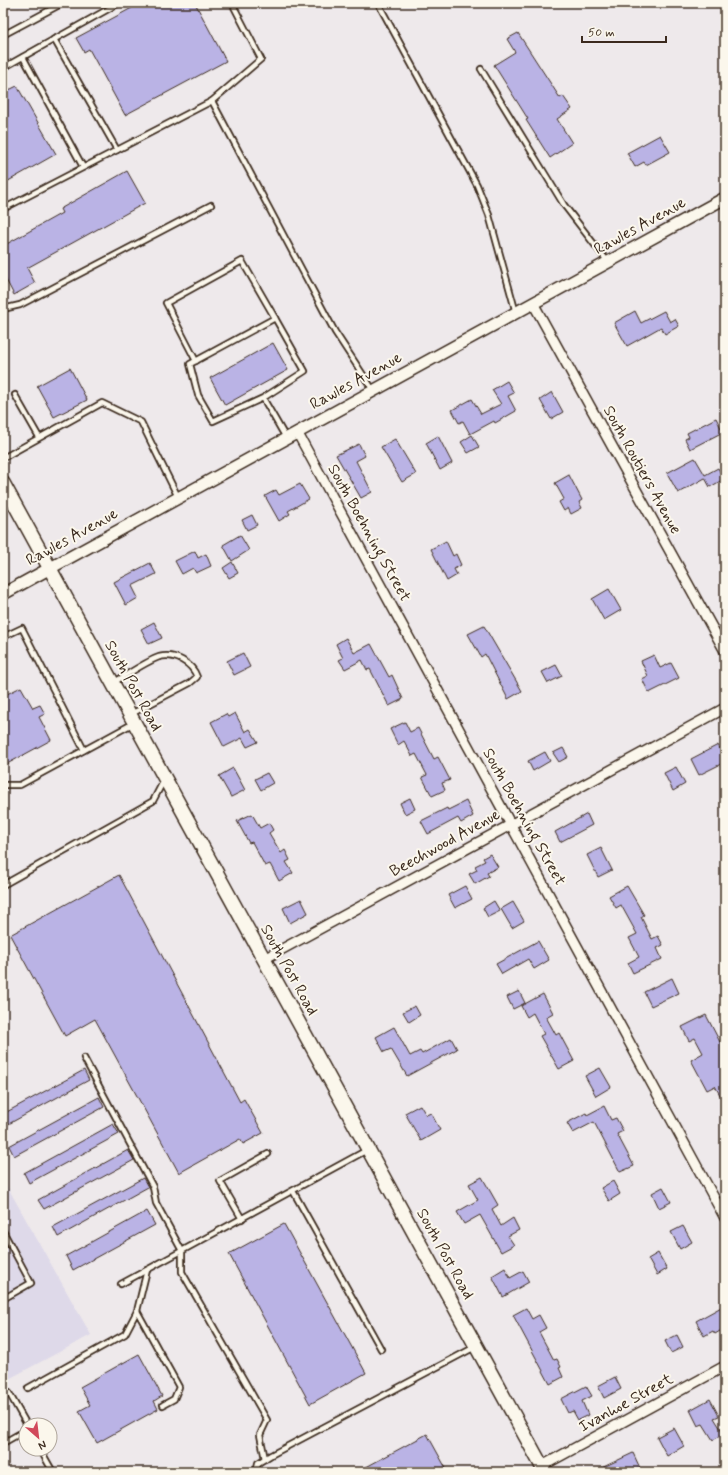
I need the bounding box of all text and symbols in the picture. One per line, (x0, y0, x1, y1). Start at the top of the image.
scale bar (582, 18, 666, 44)
text: 50 m (588, 25, 615, 41)
street label: Rawles Avenue (590, 192, 690, 260)
street label: Rawles Avenue (306, 347, 406, 415)
street label: South Routiers Avenue (598, 402, 686, 538)
street label: South Boehning Street (322, 460, 416, 606)
street label: Rawles Avenue (22, 503, 122, 571)
street label: South Post Road (99, 637, 167, 735)
street label: South Boehning Street (477, 744, 571, 890)
street label: Beechwood Avenue (386, 804, 504, 882)
street label: South Post Road (255, 921, 323, 1019)
street label: South Post Road (411, 1205, 479, 1303)
street label: Ivanhoe Street (575, 1368, 677, 1438)
north arrow (18, 1417, 58, 1457)
text: N (36, 1437, 49, 1453)

